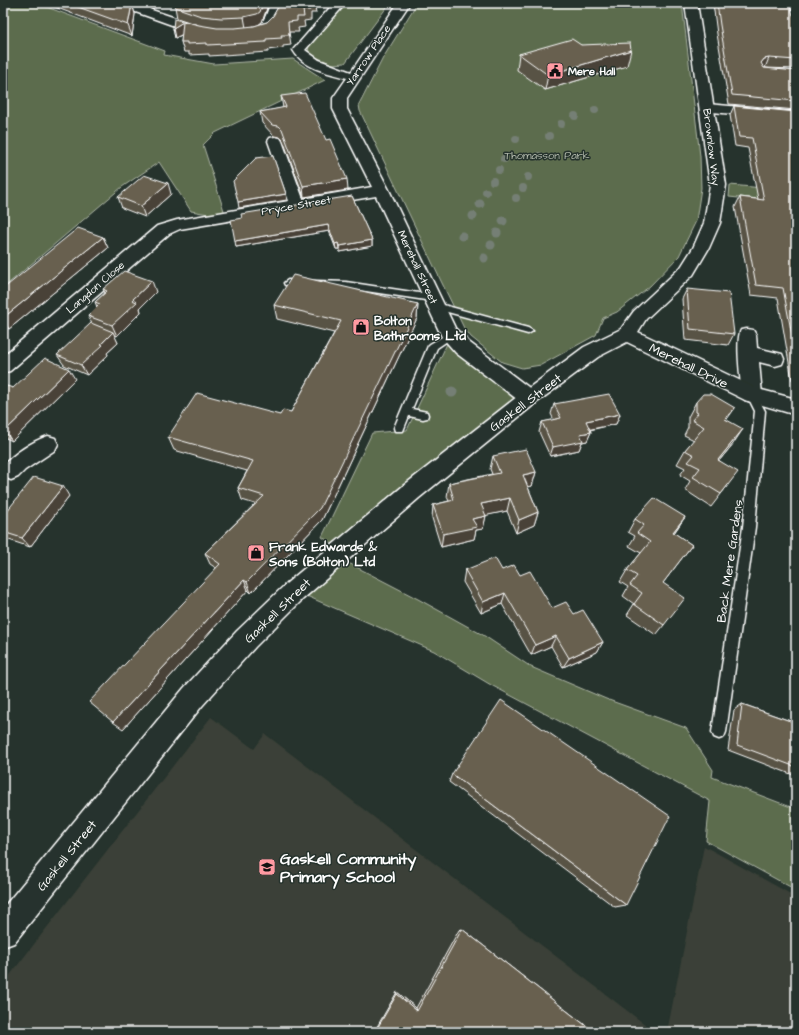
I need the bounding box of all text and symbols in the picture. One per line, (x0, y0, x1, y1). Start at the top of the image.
street label: Yarrow Place (343, 22, 394, 89)
public building icon: Mere Hall (545, 61, 565, 81)
place label: Mere Hall (568, 64, 615, 79)
street label: Brownlow Way (698, 108, 724, 187)
park label: Thomasson Park (504, 148, 590, 163)
street label: Pryce Street (260, 192, 333, 220)
street label: Merehall Street (394, 228, 441, 307)
street label: Langdon Close (63, 258, 129, 318)
place label: Bolton Bathrooms Ltd (374, 312, 466, 345)
shop icon: Bolton Bathrooms Ltd (351, 317, 371, 337)
street label: Merehall Drive (646, 339, 731, 393)
street label: Gaskell Street (486, 369, 566, 436)
street label: Back Mere Gardens (712, 498, 748, 624)
place label: Frank Edwards & Sons (Bolton) Ltd (268, 538, 379, 571)
shop icon: Frank Edwards & Sons (Bolton) Ltd (246, 543, 266, 563)
street label: Gaskell Street (240, 574, 316, 647)
street label: Gaskell Street (33, 816, 101, 895)
place label: Gaskell Community Primary School (280, 848, 416, 889)
school or university icon: Gaskell Community Primary School (257, 857, 277, 877)

